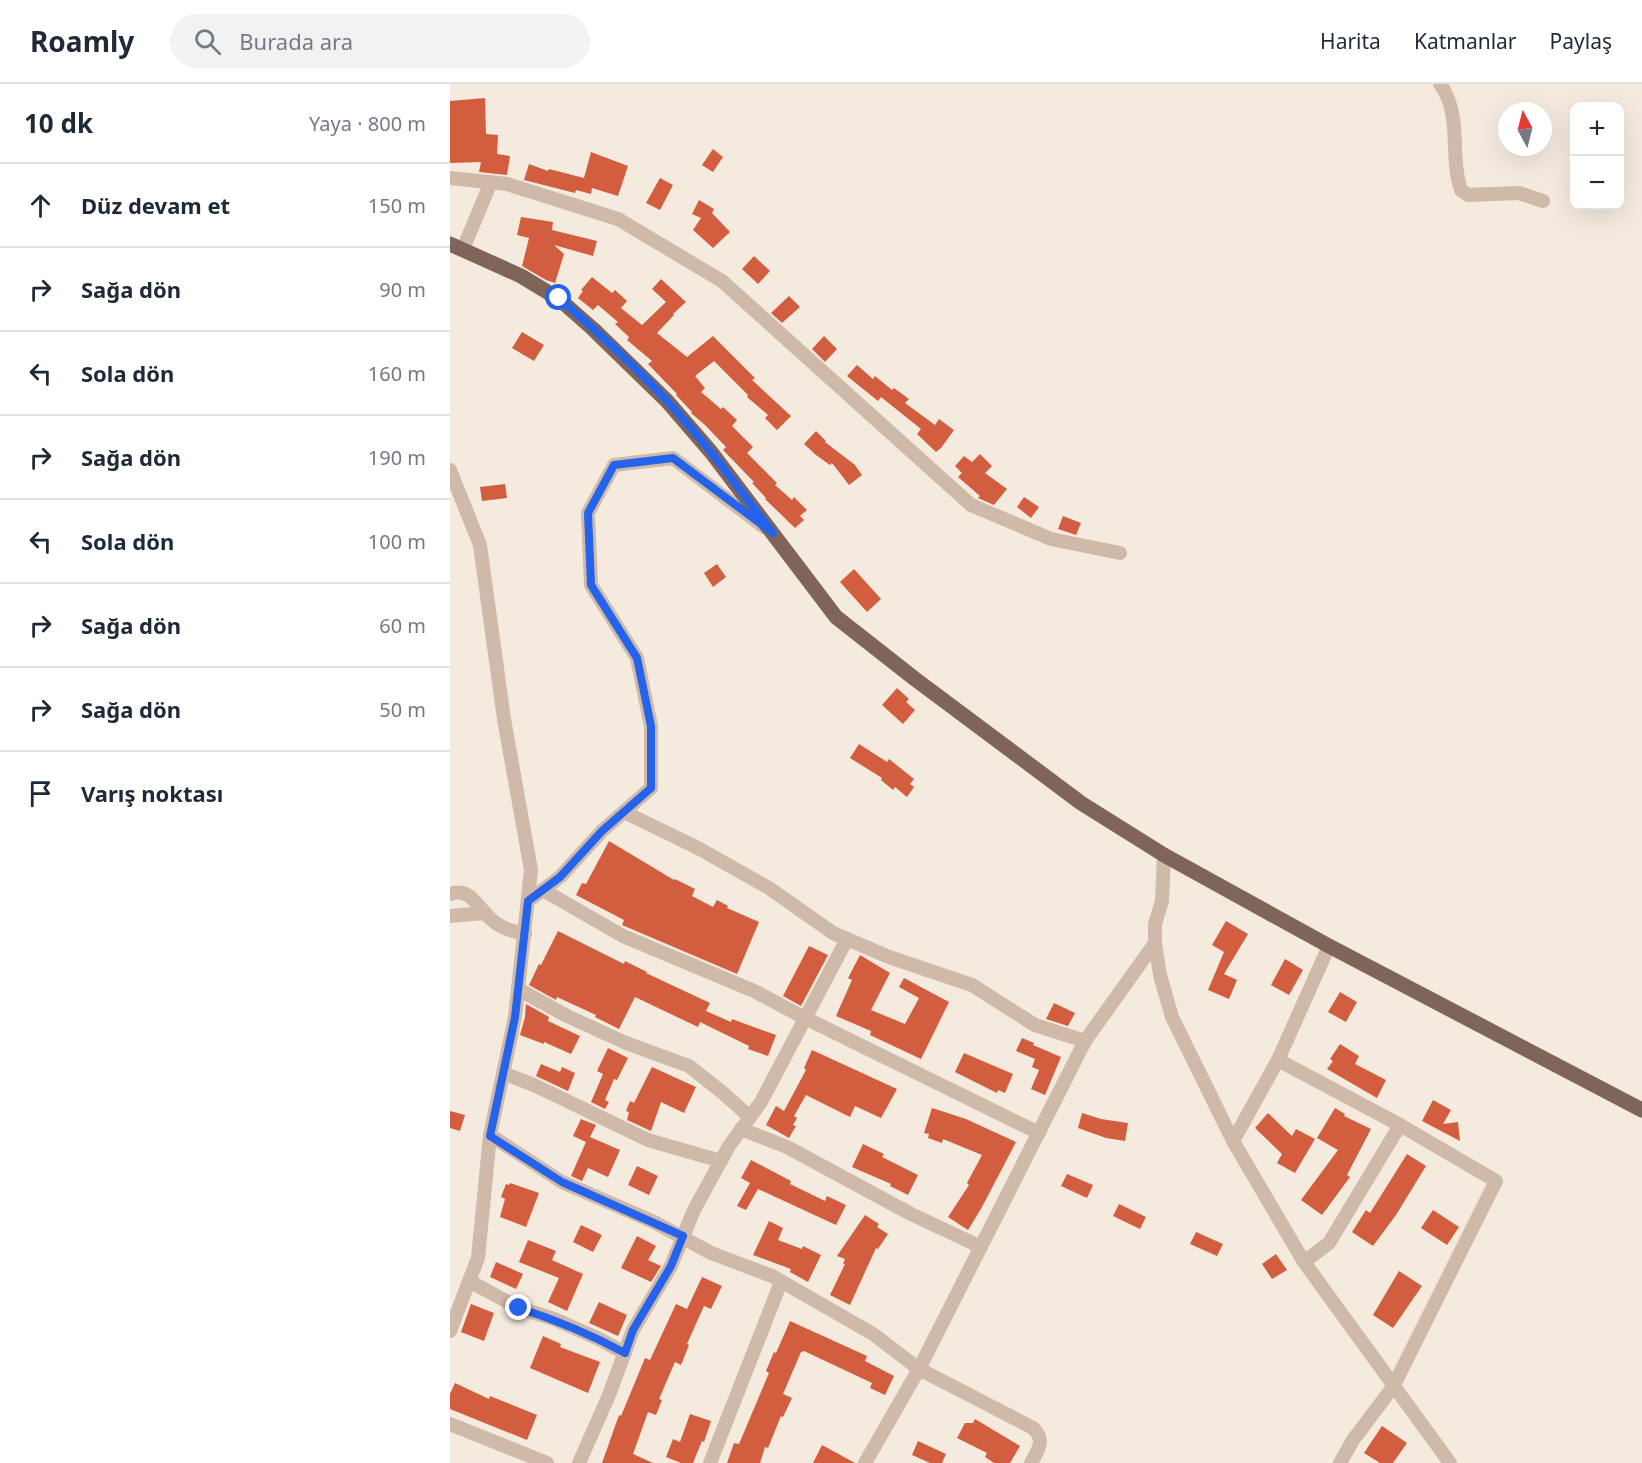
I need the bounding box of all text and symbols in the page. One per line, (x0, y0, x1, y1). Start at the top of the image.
search box (170, 14, 590, 68)
text: Roamly (30, 22, 134, 60)
icon: search (191, 25, 224, 58)
text: Burada ara (239, 26, 353, 56)
text: Harita (1320, 27, 1381, 55)
text: Katmanlar (1414, 27, 1517, 55)
text: Paylaş (1550, 27, 1612, 55)
north arrow (1498, 102, 1552, 156)
map controls (1570, 102, 1624, 210)
button: + (1570, 102, 1624, 156)
text: 10 dk (24, 105, 93, 141)
text: Yaya · 800 m (309, 110, 426, 137)
button: − (1570, 156, 1624, 210)
icon: ahead (24, 189, 57, 222)
text: Düz devam et (81, 190, 230, 220)
text: 150 m (368, 192, 426, 219)
icon: right (24, 273, 57, 306)
text: Sağa dön (81, 274, 181, 304)
text: 90 m (379, 276, 426, 303)
route start (545, 284, 571, 310)
icon: left (24, 357, 57, 390)
text: Sola dön (81, 358, 174, 388)
text: 160 m (368, 360, 426, 387)
icon: right (24, 441, 57, 474)
text: Sağa dön (81, 442, 181, 472)
text: 190 m (368, 444, 426, 471)
icon: left (24, 525, 57, 558)
text: Sola dön (81, 526, 174, 556)
text: 100 m (368, 528, 426, 555)
icon: right (24, 609, 57, 642)
text: Sağa dön (81, 610, 181, 640)
text: 60 m (379, 612, 426, 639)
icon: right (24, 693, 57, 726)
text: Sağa dön (81, 694, 181, 724)
text: 50 m (379, 696, 426, 723)
icon: arrive (24, 777, 57, 810)
text: Varış noktası (81, 778, 223, 808)
route end (505, 1294, 531, 1320)

